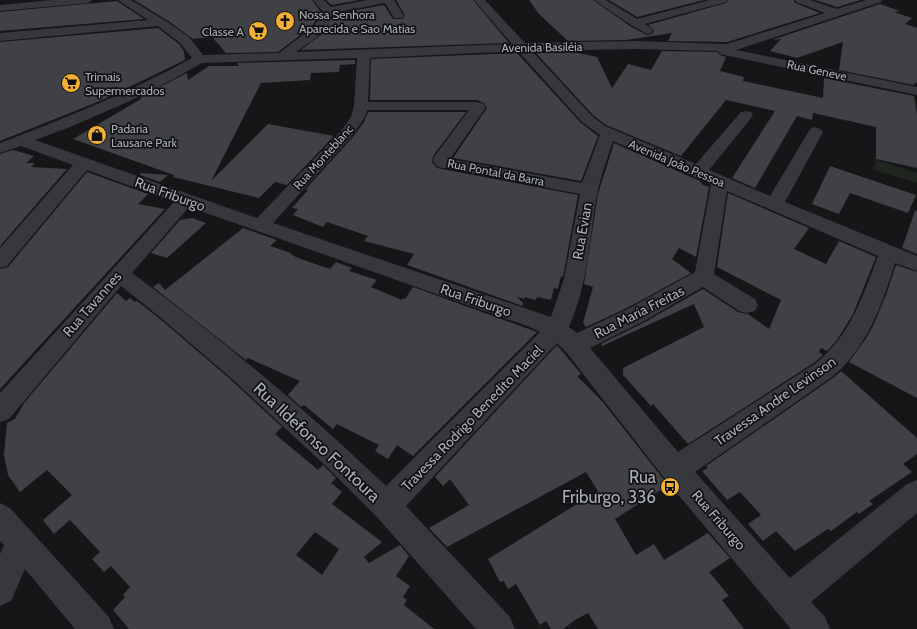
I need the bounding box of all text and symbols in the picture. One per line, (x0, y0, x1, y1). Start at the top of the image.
place label: Nossa Senhora Aparecida e Sao Matias (299, 7, 415, 36)
church icon: Nossa Senhora Aparecida e Sao Matias (274, 10, 296, 32)
supermarket icon: Classe A (247, 20, 269, 42)
place label: Classe A (202, 24, 245, 39)
street label: Avenida Basiléia (501, 39, 583, 55)
street label: Rua Geneve (786, 56, 848, 84)
place label: Trimais Supermercados (85, 69, 165, 98)
supermarket icon: Trimais Supermercados (60, 72, 82, 94)
place label: Padaria Lausane Park (111, 121, 178, 150)
street label: Rua Monteblanc (290, 121, 356, 193)
shop icon: Padaria Lausane Park (86, 124, 108, 146)
street label: Avenida João Pessoa (627, 136, 728, 190)
street label: Rua Pontal da Barra (446, 155, 546, 189)
street label: Rua Friburgo (132, 173, 208, 215)
street label: Rua Evian (568, 201, 596, 261)
street label: Rua Tavannes (59, 267, 125, 340)
street label: Rua Friburgo (438, 279, 514, 321)
street label: Rua Maria Freitas (591, 281, 687, 343)
street label: Travessa Rodrigo Benedito Maciel (397, 341, 547, 495)
street label: Travessa Andre Levinson (711, 352, 839, 450)
street label: Rua Ildefonso Fontoura (250, 378, 385, 506)
place label: Rua Friburgo, 336 (562, 467, 657, 507)
bus stop icon: Rua Friburgo, 336 (659, 476, 681, 498)
street label: Rua Friburgo (688, 486, 750, 554)

